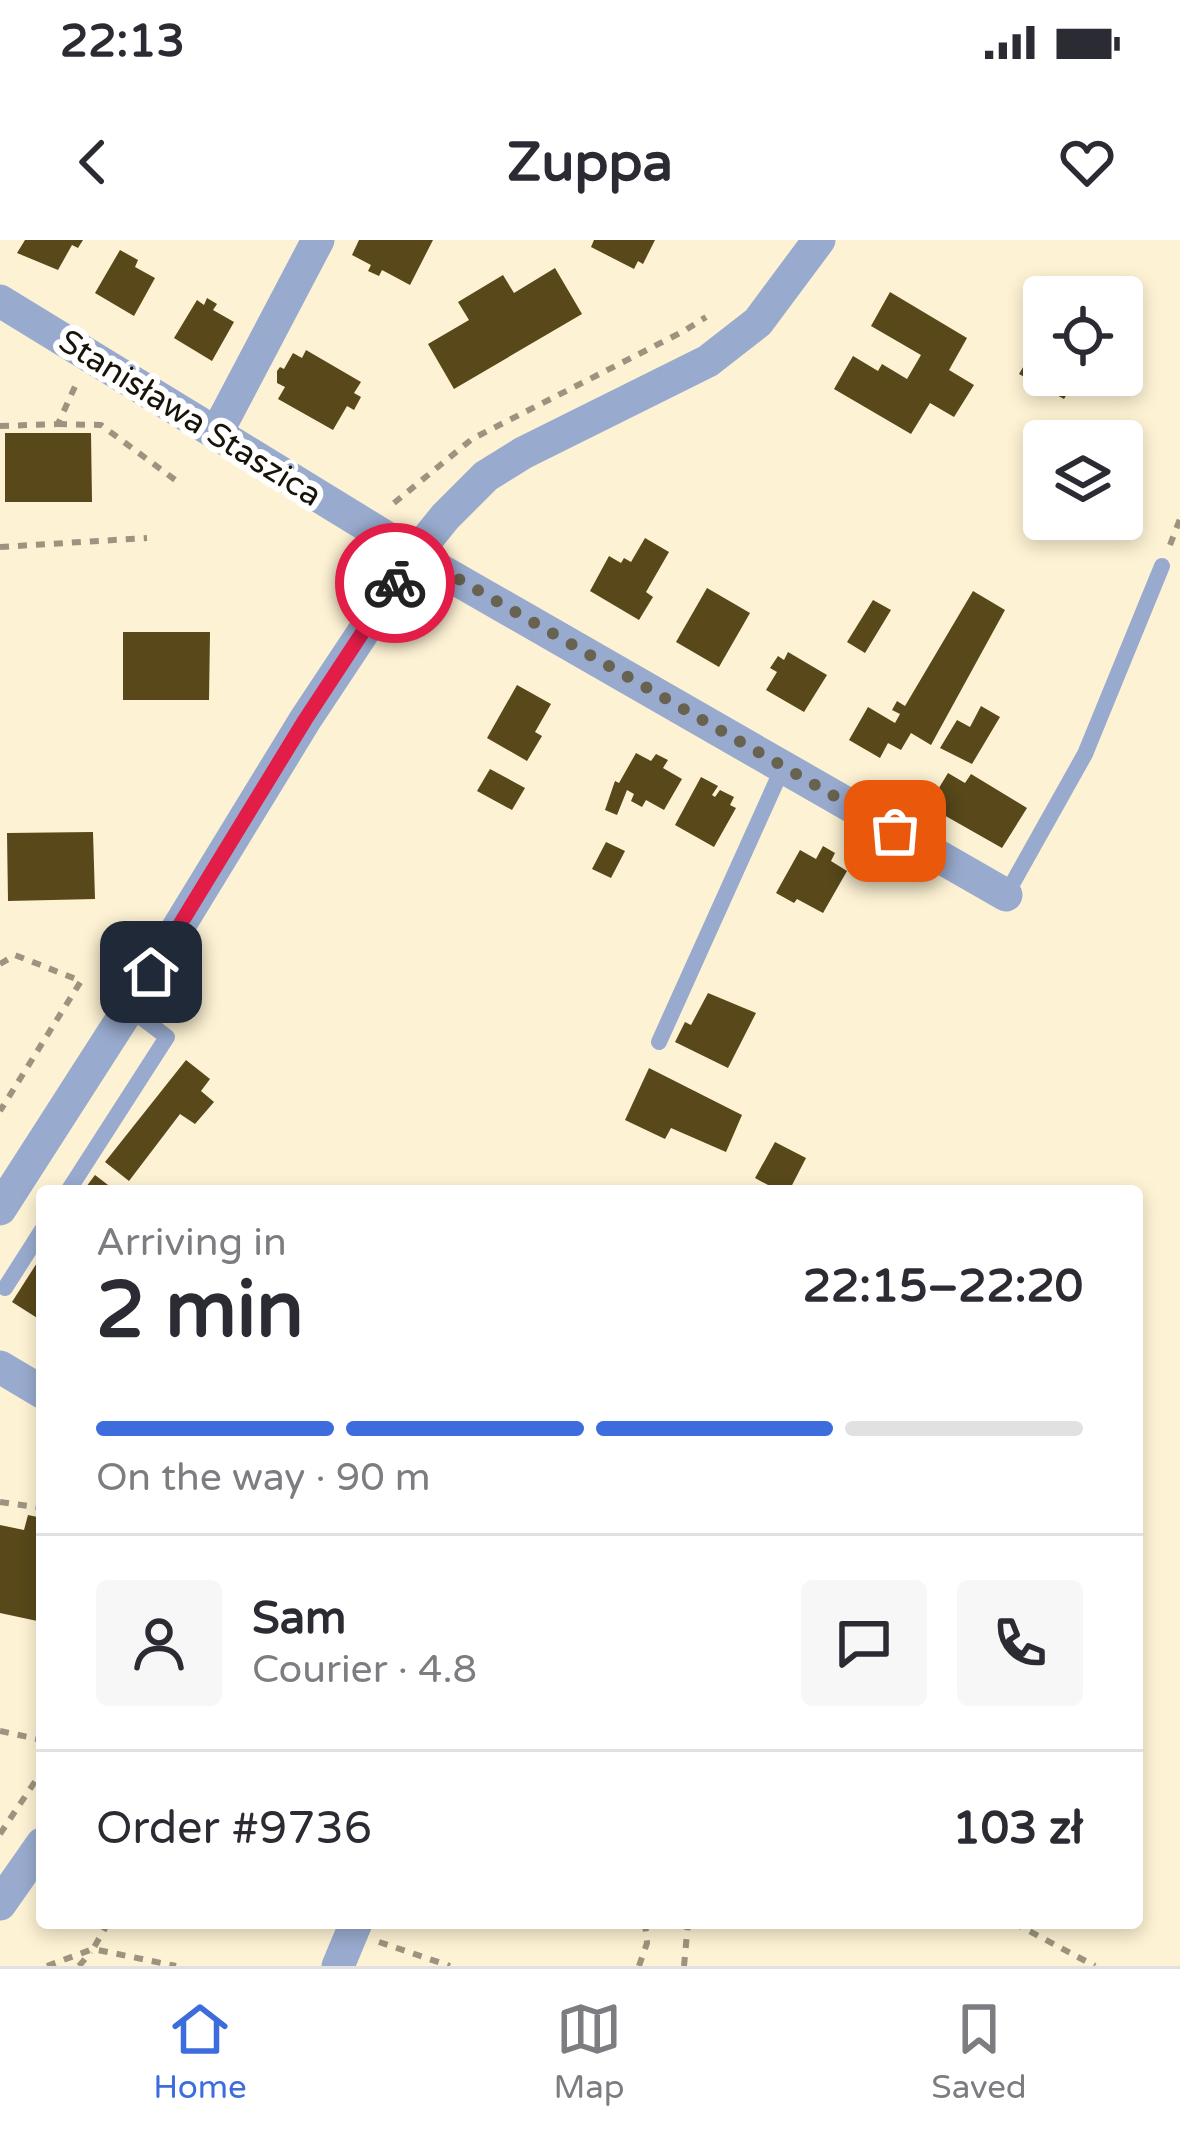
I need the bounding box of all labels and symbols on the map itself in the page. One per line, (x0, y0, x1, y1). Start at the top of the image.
street label: Stanisława Staszica (52, 322, 329, 515)
courier (335, 523, 455, 643)
pin (844, 780, 946, 882)
pin (100, 921, 202, 1023)

